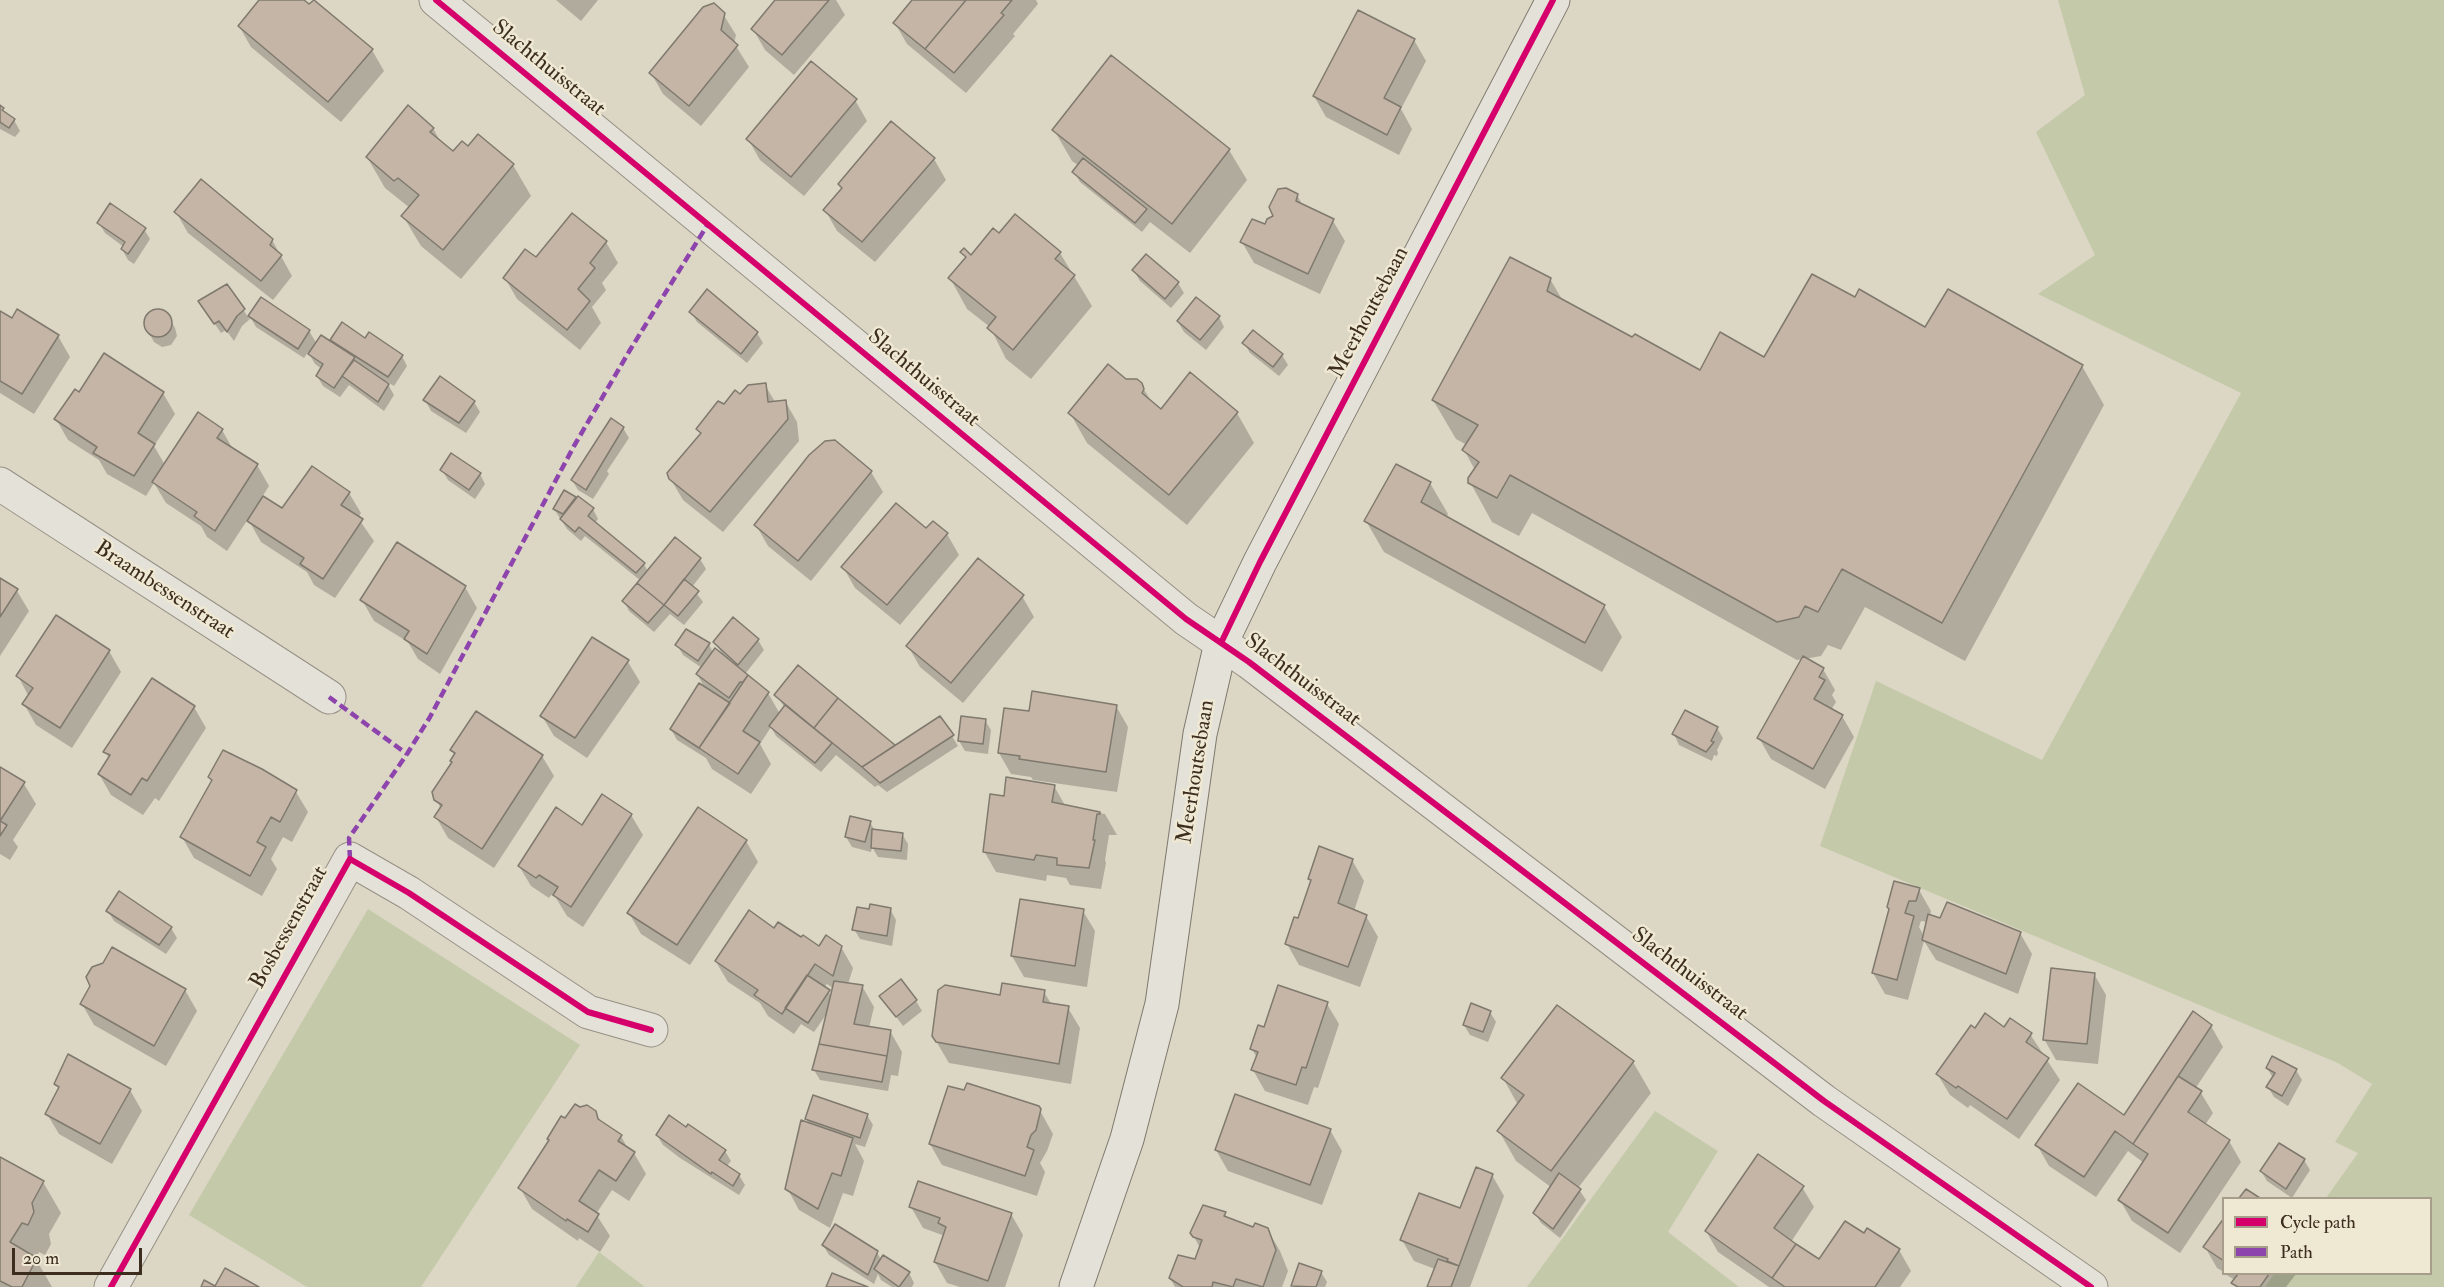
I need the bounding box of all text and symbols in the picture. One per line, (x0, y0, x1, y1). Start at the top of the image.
street label: Slachthuisstraat (486, 15, 610, 123)
street label: Meerhoutsebaan (1324, 243, 1416, 383)
street label: Slachthuisstraat (861, 324, 985, 434)
street label: Braambessenstraat (89, 536, 239, 646)
street label: Slachthuisstraat (1239, 629, 1365, 733)
street label: Meerhoutsebaan (1173, 698, 1221, 846)
street label: Bosbessenstraat (245, 862, 335, 994)
street label: Slachthuisstraat (1626, 923, 1752, 1027)
legend (2222, 1197, 2432, 1275)
text: Cycle path (2280, 1211, 2356, 1234)
scale bar (15, 1236, 146, 1274)
text: Path (2280, 1241, 2313, 1264)
text: 20 m (23, 1247, 59, 1270)

